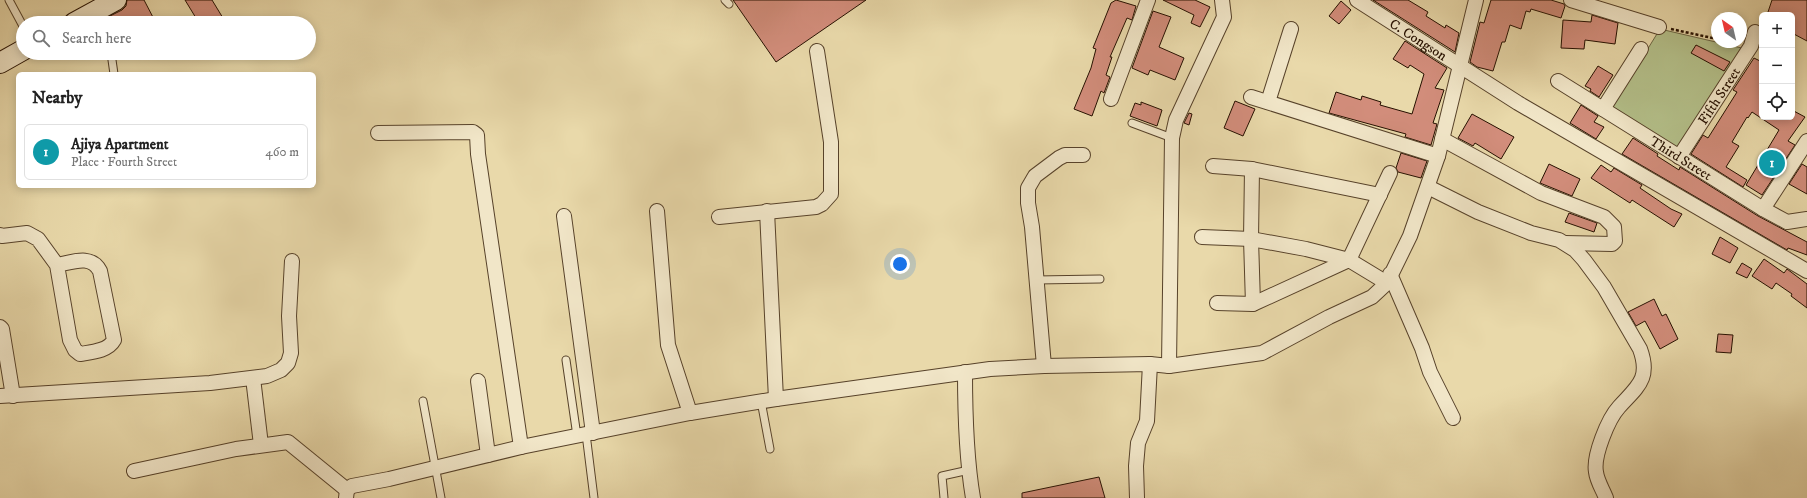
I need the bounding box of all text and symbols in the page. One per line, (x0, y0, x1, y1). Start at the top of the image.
north arrow (1711, 12, 1747, 48)
map controls (1759, 12, 1795, 120)
button: + (1759, 12, 1795, 48)
street label: C. Congson (1386, 15, 1451, 66)
search box (16, 16, 316, 60)
icon: search (30, 27, 52, 49)
text: Search here (62, 29, 131, 48)
button: − (1759, 48, 1795, 84)
street label: Fifth Street (1694, 64, 1745, 128)
button: locate (1759, 84, 1795, 120)
text: Nearby (32, 87, 82, 109)
street label: Third Street (1646, 133, 1715, 185)
text: Ajiya Apartment (71, 135, 169, 154)
text: 1 (44, 144, 48, 160)
text: 460 m (265, 144, 299, 160)
pin: 1 (1759, 148, 1785, 178)
text: Place · Fourth Street (71, 154, 177, 170)
your location (890, 254, 910, 274)

